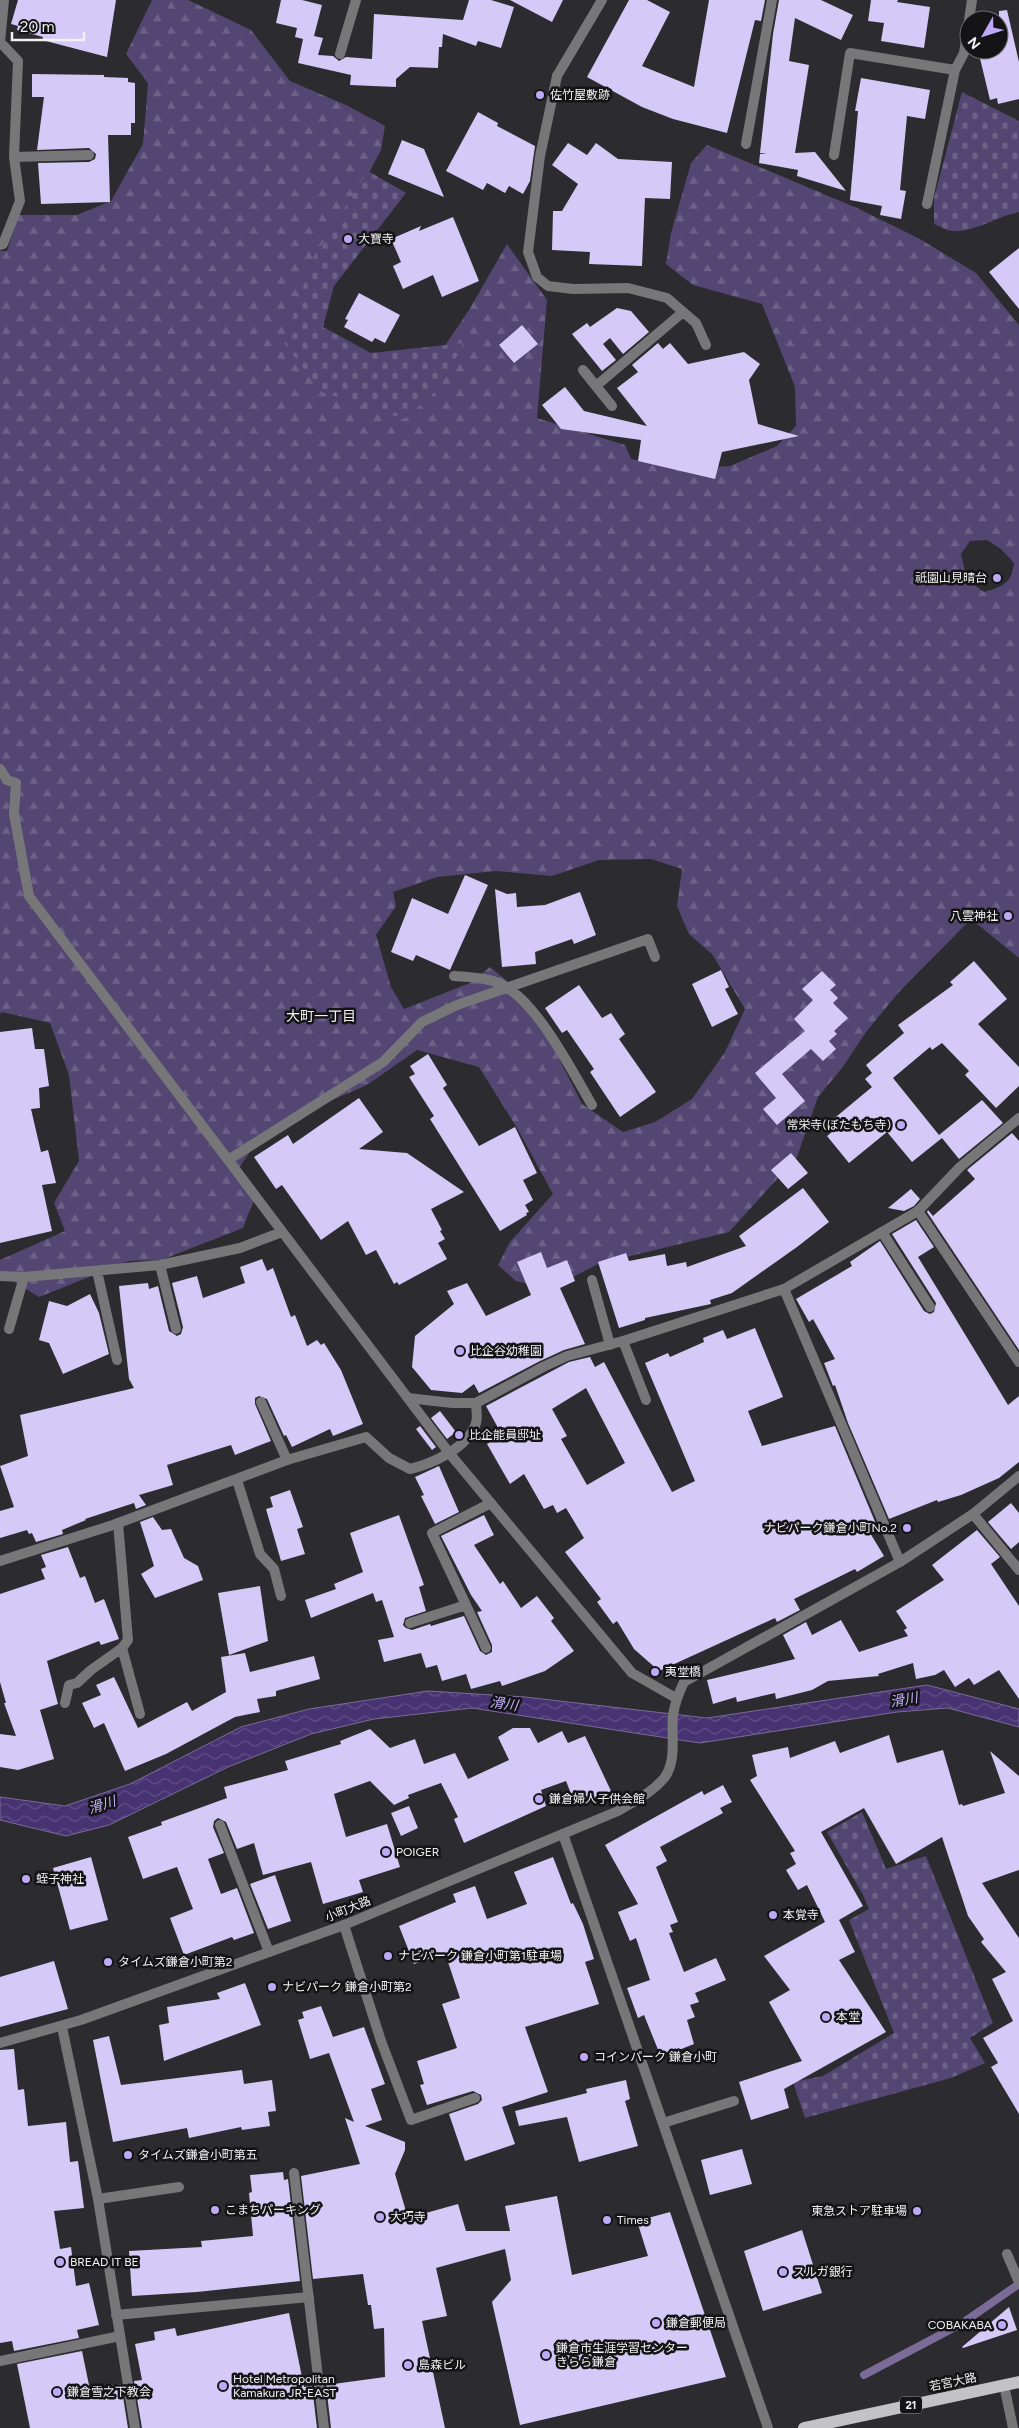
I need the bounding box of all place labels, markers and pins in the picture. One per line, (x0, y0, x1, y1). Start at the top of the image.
place label: 佐竹屋敷跡 (550, 88, 610, 102)
marker: 佐竹屋敷跡 (534, 89, 546, 101)
place label: 大寶寺 (358, 232, 394, 246)
marker: 大寶寺 (342, 233, 354, 245)
place label: 祇園山見晴台 (915, 571, 987, 585)
marker: 祇園山見晴台 (991, 572, 1003, 584)
place label: 八雲神社 (950, 909, 998, 923)
marker: 八雲神社 (1002, 910, 1014, 922)
place label: 常栄寺(ぼたもち寺) (787, 1118, 891, 1132)
marker: 常栄寺(ぼたもち寺) (895, 1119, 907, 1131)
place label: 比企谷幼稚園 (470, 1344, 542, 1358)
marker: 比企谷幼稚園 (454, 1345, 466, 1357)
place label: 比企能員邸址 (469, 1428, 541, 1442)
marker: 比企能員邸址 (453, 1429, 465, 1441)
place label: ナビパーク鎌倉小町No.2 (764, 1521, 897, 1535)
marker: ナビパーク鎌倉小町No.2 (901, 1522, 913, 1534)
place label: 夷堂橋 (665, 1665, 701, 1679)
marker: 夷堂橋 (649, 1666, 661, 1678)
place label: 鎌倉婦人子供会館 (549, 1792, 645, 1806)
marker: 鎌倉婦人子供会館 (533, 1793, 545, 1805)
place label: POIGER (396, 1845, 439, 1859)
marker: POIGER (380, 1846, 392, 1858)
place label: 蛭子神社 (36, 1872, 84, 1886)
marker: 蛭子神社 (20, 1873, 32, 1885)
place label: 本覚寺 (783, 1908, 819, 1922)
marker: 本覚寺 (767, 1909, 779, 1921)
place label: ナビパーク 鎌倉小町第1駐車場 (398, 1949, 562, 1963)
marker: ナビパーク 鎌倉小町第1駐車場 (382, 1950, 394, 1962)
place label: タイムズ鎌倉小町第2 (118, 1955, 232, 1969)
marker: タイムズ鎌倉小町第2 (102, 1956, 114, 1968)
place label: ナビパーク 鎌倉小町第2 (282, 1980, 412, 1994)
marker: ナビパーク 鎌倉小町第2 (266, 1981, 278, 1993)
place label: 本堂 (836, 2010, 860, 2024)
marker: 本堂 (820, 2011, 832, 2023)
place label: コインパーク 鎌倉小町 (594, 2050, 717, 2064)
marker: コインパーク 鎌倉小町 (578, 2051, 590, 2063)
place label: タイムズ鎌倉小町第五 (138, 2148, 258, 2162)
marker: タイムズ鎌倉小町第五 (122, 2149, 134, 2161)
place label: こまちパーキング (225, 2203, 321, 2217)
marker: こまちパーキング (209, 2204, 221, 2216)
place label: 東急ストア駐車場 (811, 2204, 907, 2218)
marker: 東急ストア駐車場 (911, 2205, 923, 2217)
place label: 大巧寺 (390, 2210, 426, 2224)
marker: 大巧寺 (374, 2211, 386, 2223)
place label: Times (617, 2213, 649, 2227)
marker: Times (601, 2214, 613, 2226)
place label: BREAD IT BE (70, 2255, 139, 2269)
marker: BREAD IT BE (54, 2256, 66, 2268)
place label: スルガ銀行 (793, 2265, 853, 2279)
marker: スルガ銀行 (777, 2266, 789, 2278)
place label: 鎌倉郵便局 (666, 2316, 726, 2330)
marker: 鎌倉郵便局 (650, 2317, 662, 2329)
place label: COBAKABA (928, 2318, 992, 2332)
marker: COBAKABA (996, 2319, 1008, 2331)
place label: 鎌倉市生涯学習センター きらら鎌倉 (556, 2341, 688, 2369)
marker: 鎌倉市生涯学習センター きらら鎌倉 (540, 2349, 552, 2361)
place label: 島森ビル (418, 2358, 466, 2372)
marker: 島森ビル (402, 2359, 414, 2371)
place label: Hotel Metropolitan Kamakura JR-EAST (233, 2372, 337, 2400)
marker: Hotel Metropolitan Kamakura JR-EAST (217, 2380, 229, 2392)
place label: 鎌倉雪之下教会 (67, 2385, 151, 2399)
marker: 鎌倉雪之下教会 (51, 2386, 63, 2398)

